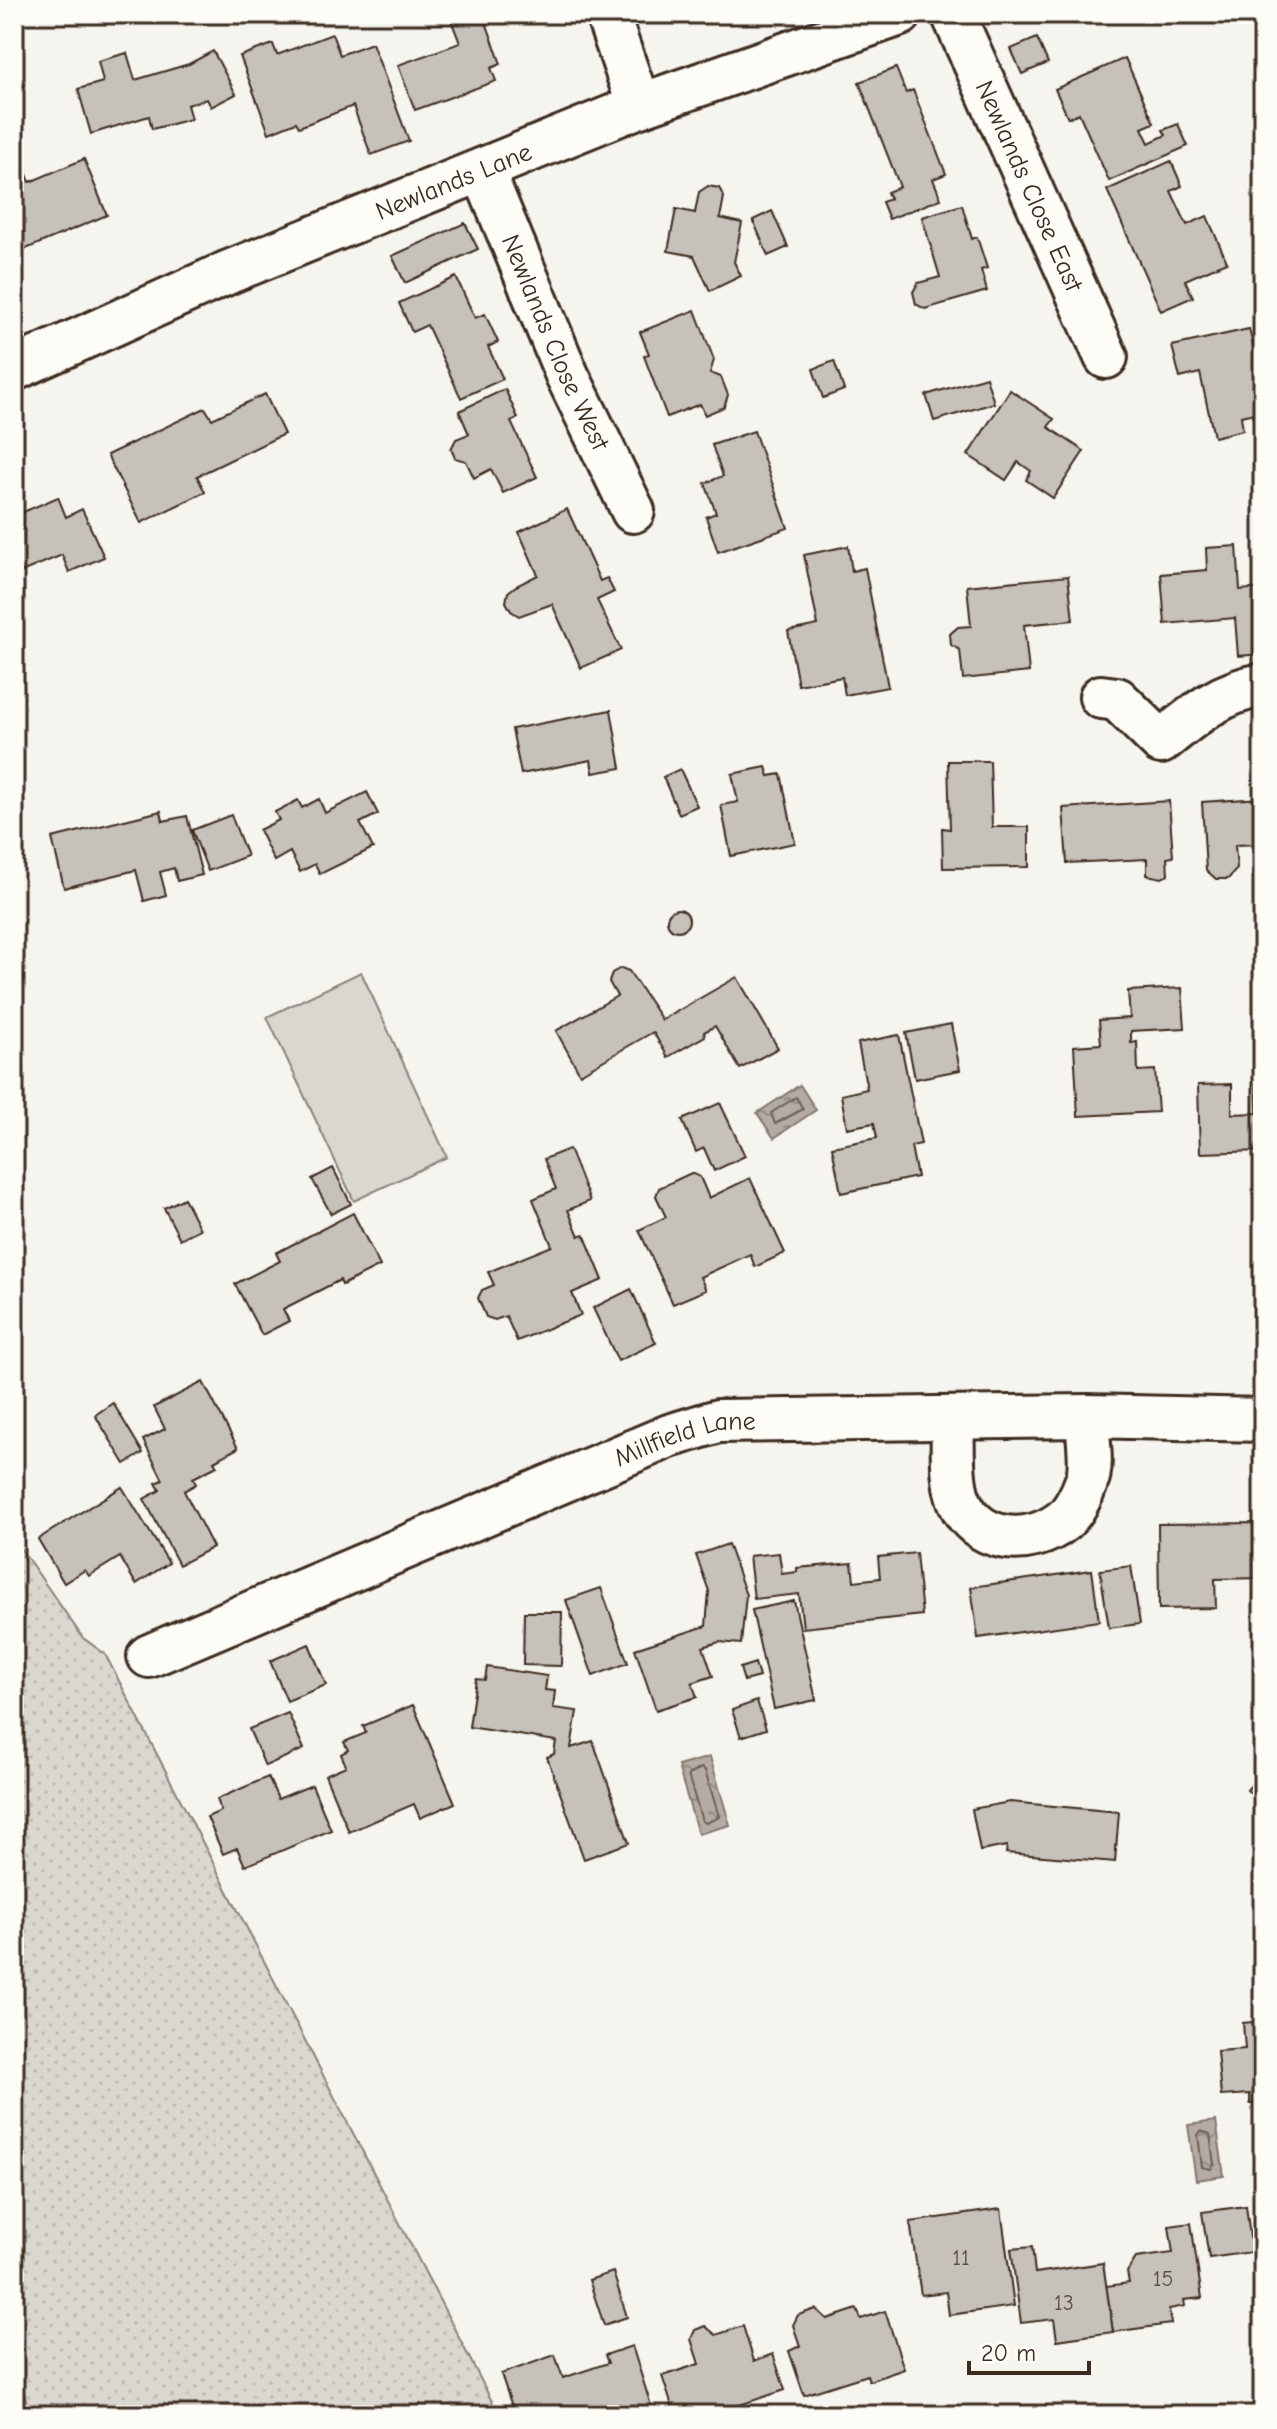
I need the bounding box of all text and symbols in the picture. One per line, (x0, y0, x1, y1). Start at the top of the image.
street label: Newlands Close East (969, 76, 1089, 298)
street label: Newlands Lane (371, 137, 536, 227)
street label: Newlands Close West (495, 230, 616, 457)
street label: Millfield Lane (610, 1406, 756, 1473)
house number: 11 (952, 2245, 970, 2271)
house number: 15 (1153, 2266, 1173, 2292)
house number: 13 (1054, 2290, 1074, 2316)
scale bar (969, 2325, 1089, 2375)
text: 20 m (981, 2339, 1036, 2367)

